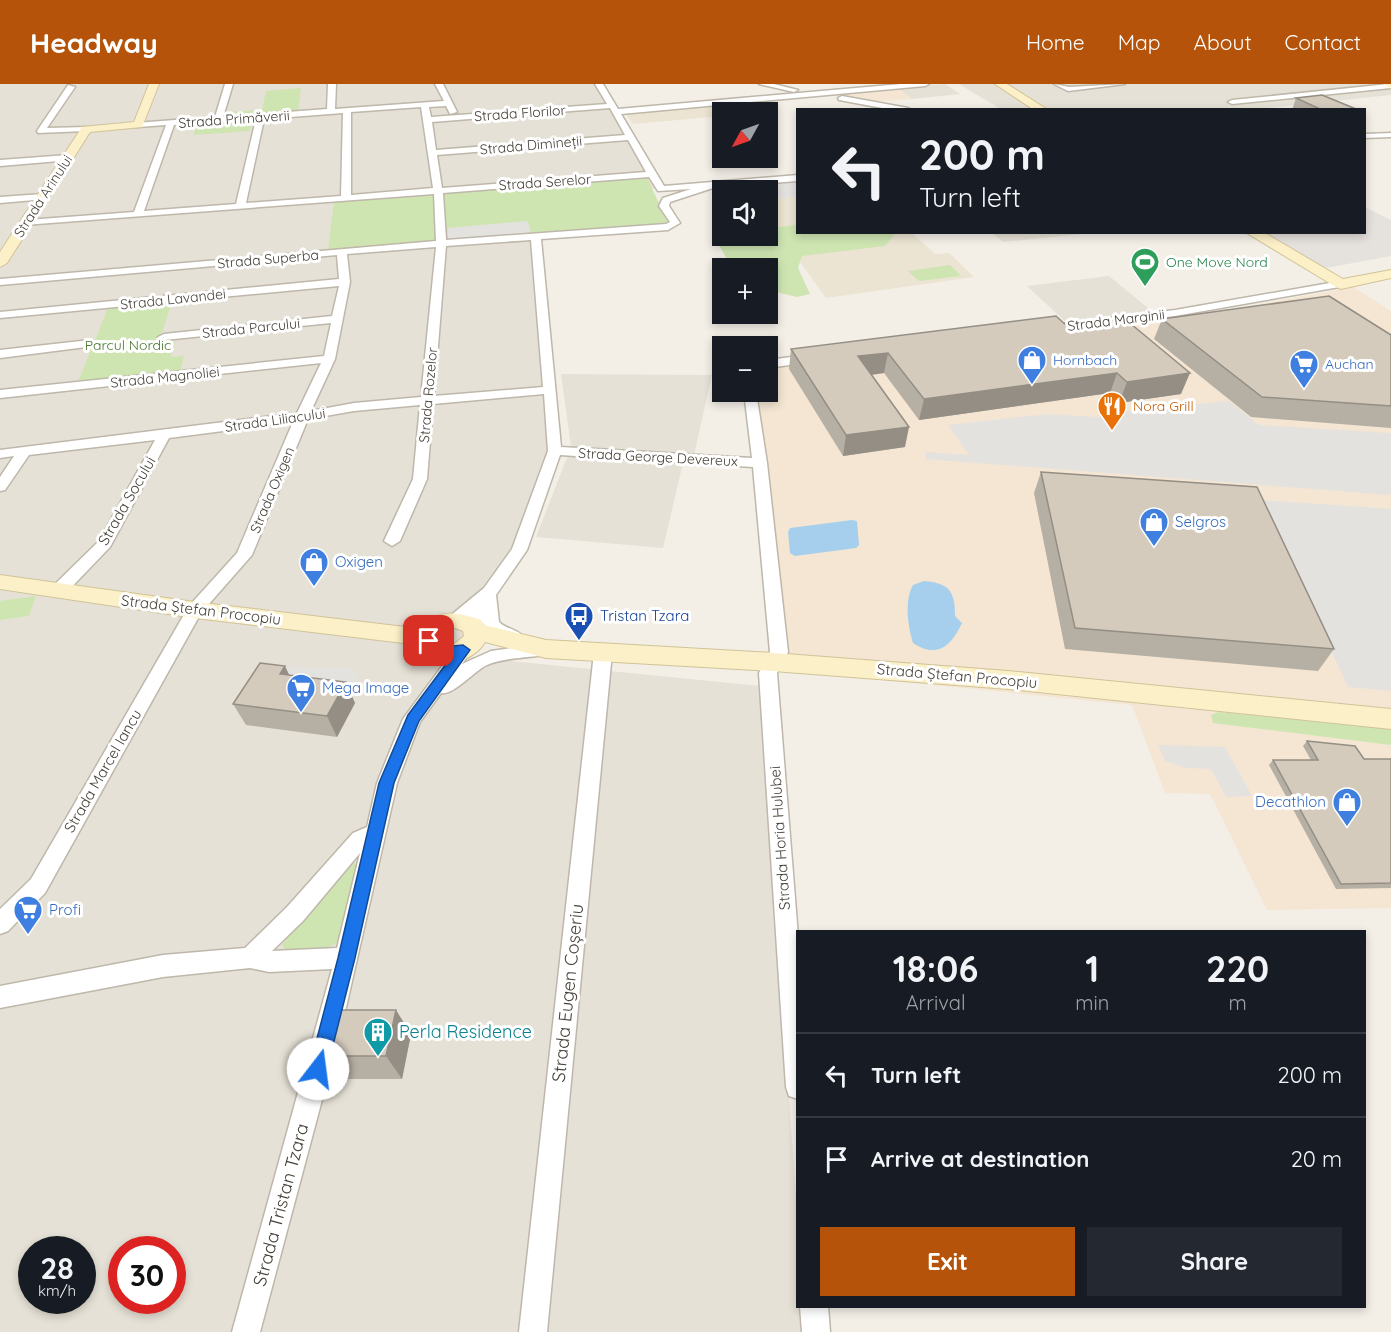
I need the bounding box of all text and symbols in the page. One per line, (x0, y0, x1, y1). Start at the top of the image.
text: Headway (30, 25, 158, 60)
text: Home (1026, 29, 1085, 55)
text: Map (1118, 29, 1161, 55)
text: About (1194, 29, 1252, 55)
text: Contact (1285, 29, 1361, 55)
street label: Strada Florilor (474, 101, 567, 125)
north arrow (712, 102, 778, 168)
map controls (712, 102, 778, 402)
street label: Strada Primăverii (178, 106, 290, 132)
text: 200 m (919, 128, 1045, 181)
street label: Strada Dimineții (479, 132, 583, 158)
icon: left (820, 132, 898, 210)
street label: Strada Arinului (10, 151, 76, 241)
street label: Strada Serelor (498, 170, 593, 194)
button: sound (712, 180, 778, 246)
text: Turn left (919, 180, 1021, 214)
street label: Strada Superba (217, 246, 319, 272)
sports icon: One Move Nord (1129, 246, 1161, 288)
place label: One Move Nord (1166, 253, 1268, 271)
button: + (712, 258, 778, 324)
street label: Strada Lavandei (119, 284, 227, 314)
street label: Strada Marginii (1066, 305, 1166, 335)
street label: Strada Parcului (201, 314, 301, 342)
park label: Parcul Nordic (85, 336, 171, 354)
button: − (712, 336, 778, 402)
shop icon: Hornbach (1016, 344, 1048, 386)
street label: Strada Rozelor (415, 346, 441, 444)
supermarket icon: Auchan (1288, 348, 1320, 390)
place label: Hornbach (1053, 351, 1117, 369)
place label: Auchan (1325, 355, 1374, 373)
street label: Strada Magnoliei (110, 362, 220, 392)
restaurant icon: Nora Grill (1096, 390, 1128, 432)
place label: Nora Grill (1133, 397, 1194, 415)
street label: Strada Liliacului (223, 404, 327, 436)
street label: Strada Oxigen (246, 444, 298, 536)
street label: Strada George Devereux (578, 444, 738, 470)
street label: Strada Socului (93, 453, 160, 549)
shop icon: Selgros (1138, 506, 1170, 548)
place label: Selgros (1175, 512, 1226, 531)
shop icon: Oxigen (298, 546, 330, 588)
place label: Oxigen (335, 552, 383, 571)
street label: Strada Ștefan Procopiu (120, 590, 282, 629)
bus stop icon: Tristan Tzara (563, 600, 595, 642)
place label: Tristan Tzara (600, 606, 689, 625)
pin (403, 615, 454, 666)
icon: arrive (412, 624, 445, 657)
street label: Strada Ștefan Procopiu (876, 659, 1038, 692)
supermarket icon: Mega Image (285, 672, 317, 714)
place label: Mega Image (322, 678, 409, 697)
street label: Strada Marcel Iancu (60, 706, 146, 836)
street label: Strada Horia Hulubei (765, 765, 794, 911)
shop icon: Decathlon (1331, 786, 1363, 828)
place label: Decathlon (1255, 792, 1326, 811)
supermarket icon: Profi (12, 894, 44, 936)
place label: Profi (49, 900, 81, 919)
street label: Strada Eugen Coșeriu (547, 903, 588, 1083)
text: 18:06 (893, 946, 978, 991)
text: 1 (1085, 946, 1099, 991)
text: 220 (1206, 946, 1269, 991)
text: Arrival (906, 990, 966, 1015)
text: min (1075, 990, 1109, 1015)
text: m (1229, 990, 1247, 1015)
building icon: Perla Residence (362, 1016, 394, 1058)
place label: Perla Residence (399, 1020, 532, 1043)
position arrow (286, 1037, 350, 1101)
icon: left (820, 1059, 853, 1092)
text: Turn left (871, 1061, 961, 1089)
text: 200 m (1278, 1061, 1342, 1089)
street label: Strada Tristan Tzara (248, 1121, 313, 1289)
icon: arrive (820, 1143, 853, 1176)
text: Arrive at destination (871, 1145, 1089, 1173)
text: 20 m (1291, 1145, 1342, 1173)
button: Exit (820, 1227, 1075, 1296)
button: Share (1087, 1227, 1342, 1296)
speed limit sign: 30 (108, 1236, 186, 1314)
text: 28 (40, 1249, 74, 1287)
text: km/h (38, 1281, 76, 1300)

